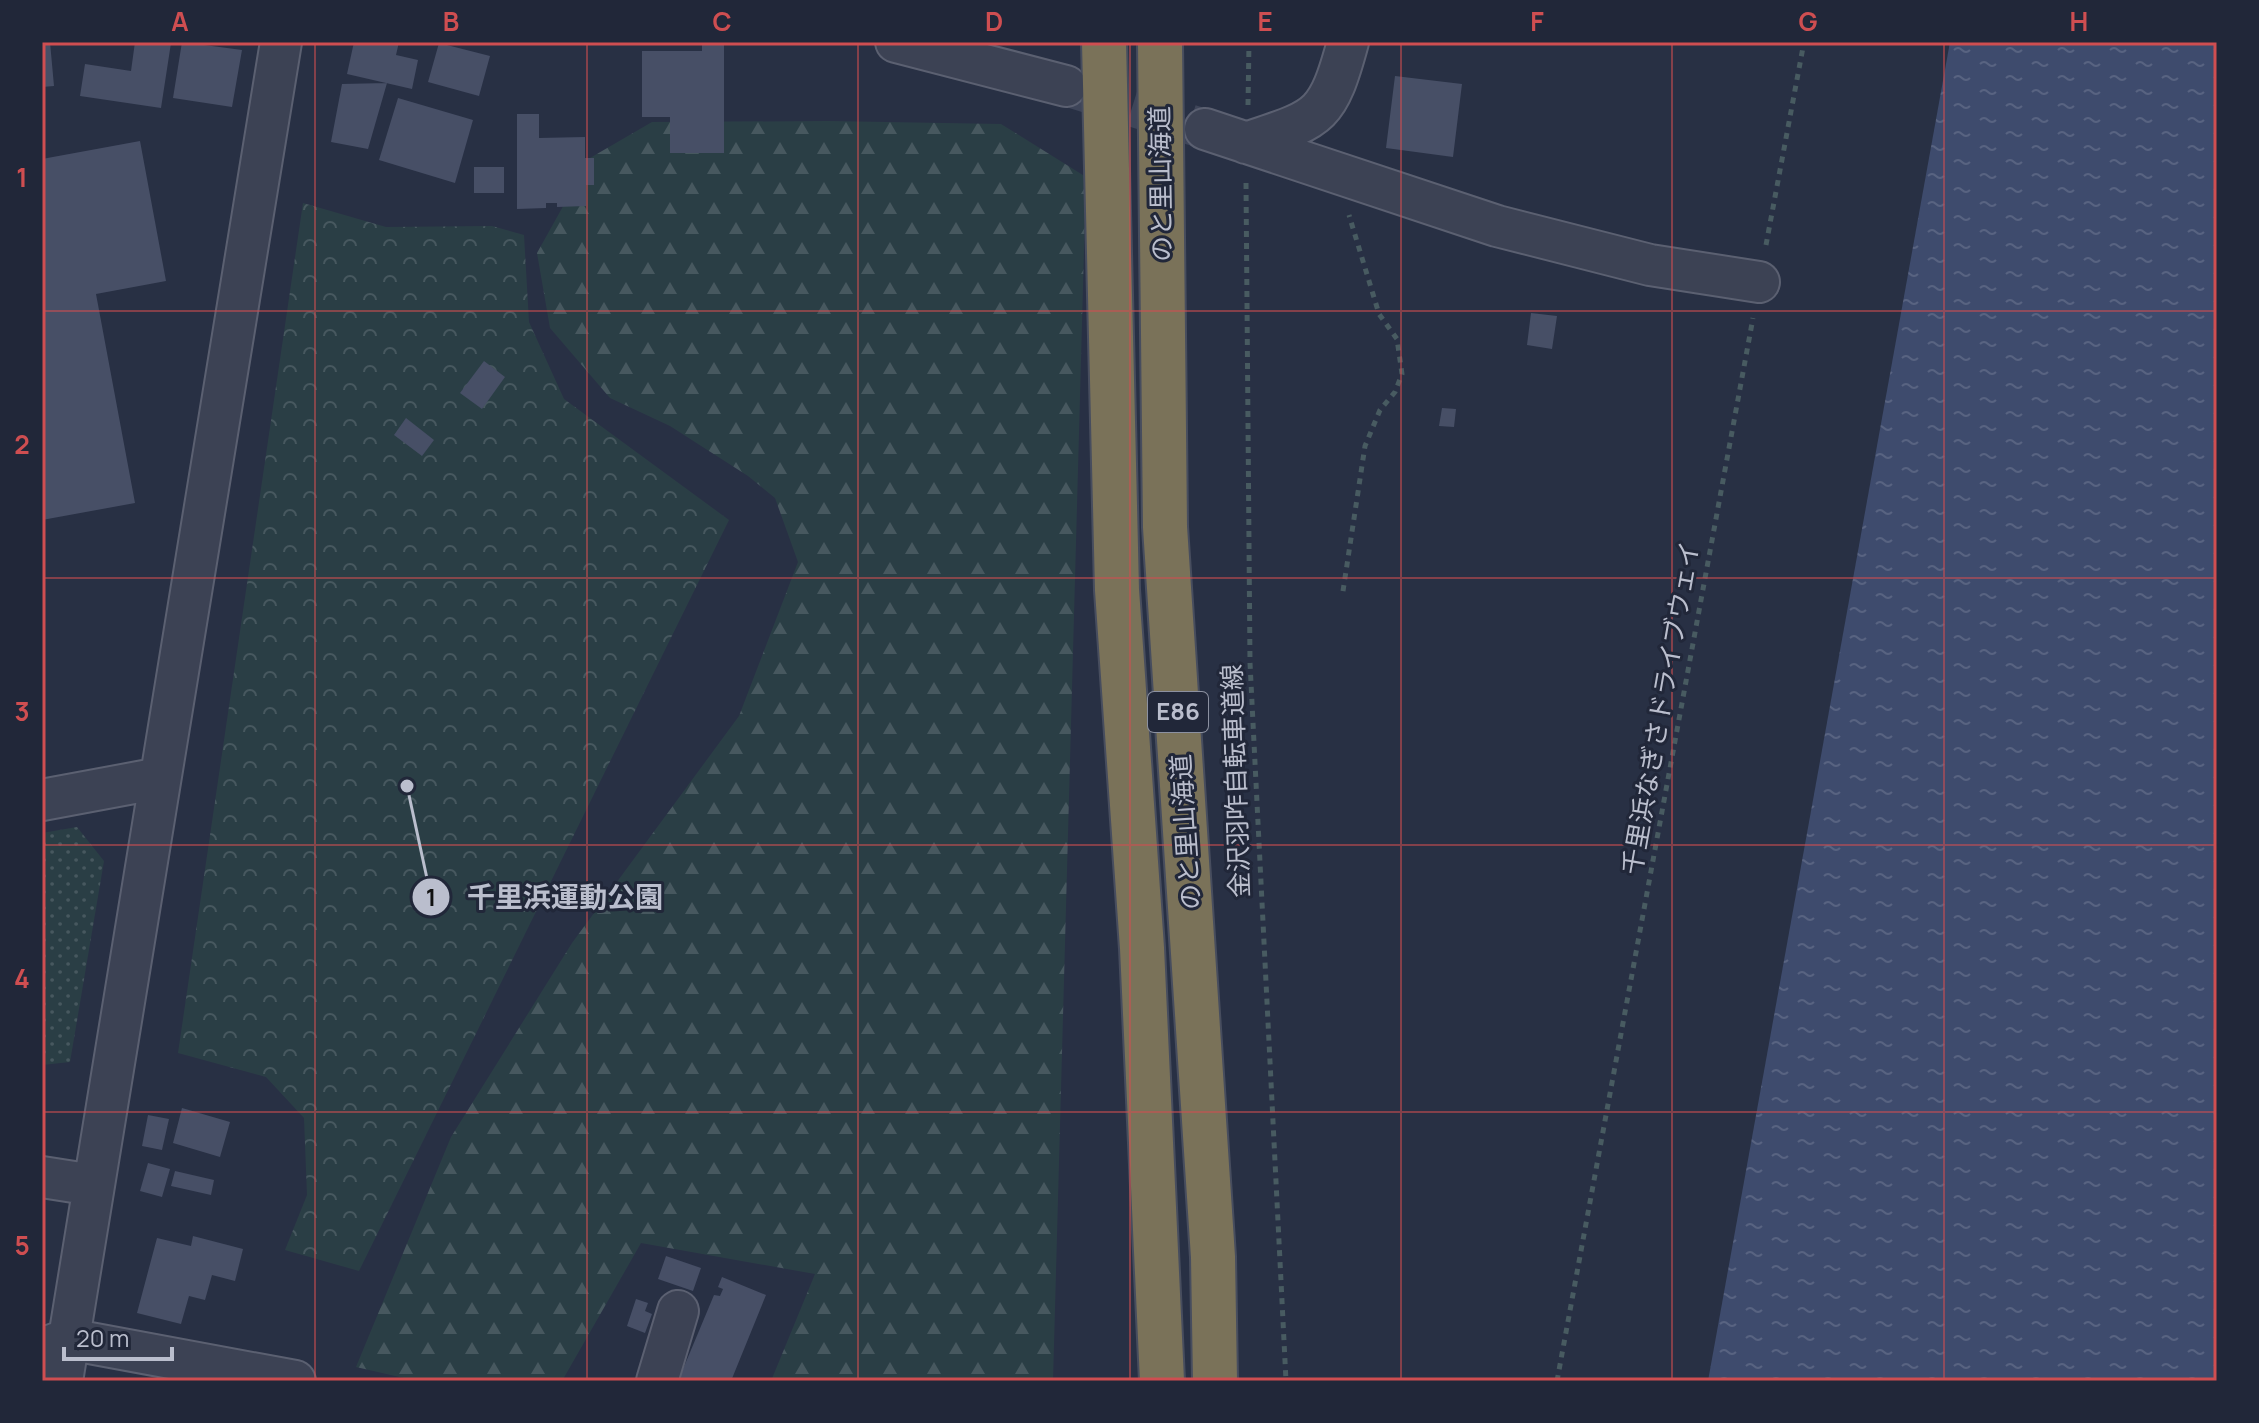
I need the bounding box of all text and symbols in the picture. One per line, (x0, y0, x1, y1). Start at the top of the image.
text: A (171, 3, 189, 39)
text: B (443, 3, 459, 39)
text: C (712, 3, 732, 39)
text: D (985, 3, 1003, 39)
text: E (1257, 3, 1273, 39)
text: F (1530, 3, 1544, 39)
text: G (1798, 3, 1818, 39)
text: H (2070, 3, 2088, 39)
street label: のと里山海道 (1141, 106, 1179, 262)
text: 1 (16, 159, 28, 195)
text: 2 (14, 426, 30, 462)
street label: 千里浜なぎさドライブウェイ (1613, 538, 1707, 877)
street label: 金沢羽咋自転車道線 (1213, 663, 1257, 899)
road number: E86 (1148, 692, 1208, 732)
text: 3 (14, 693, 30, 729)
street label: のと里山海道 (1162, 753, 1208, 911)
callout: 千里浜運動公園 (411, 871, 679, 923)
text: 千里浜運動公園 (467, 877, 663, 915)
text: 1 (426, 880, 436, 913)
text: 4 (14, 960, 30, 996)
text: 5 (14, 1227, 30, 1263)
scale bar (64, 1311, 172, 1361)
text: 20 m (76, 1321, 129, 1354)

